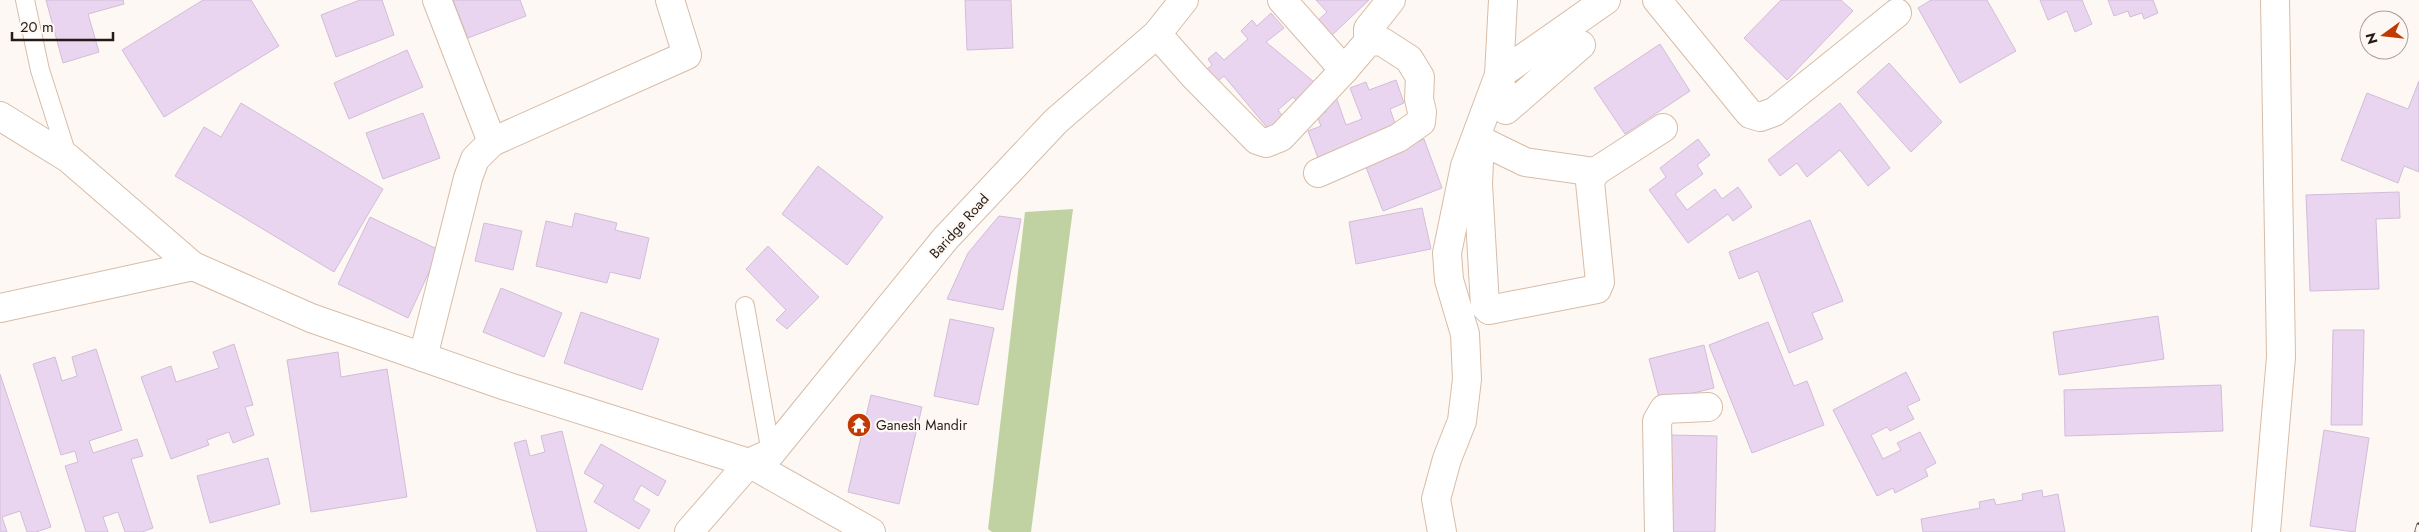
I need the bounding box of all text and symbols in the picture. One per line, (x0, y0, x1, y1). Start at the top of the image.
scale bar (12, 10, 114, 42)
north arrow (2359, 10, 2409, 60)
text: 20 m (20, 16, 54, 38)
text: N (2360, 30, 2383, 46)
street label: Baridge Road (925, 189, 993, 263)
temple icon: Ganesh Mandir (846, 412, 872, 438)
place label: Ganesh Mandir (876, 415, 967, 435)

